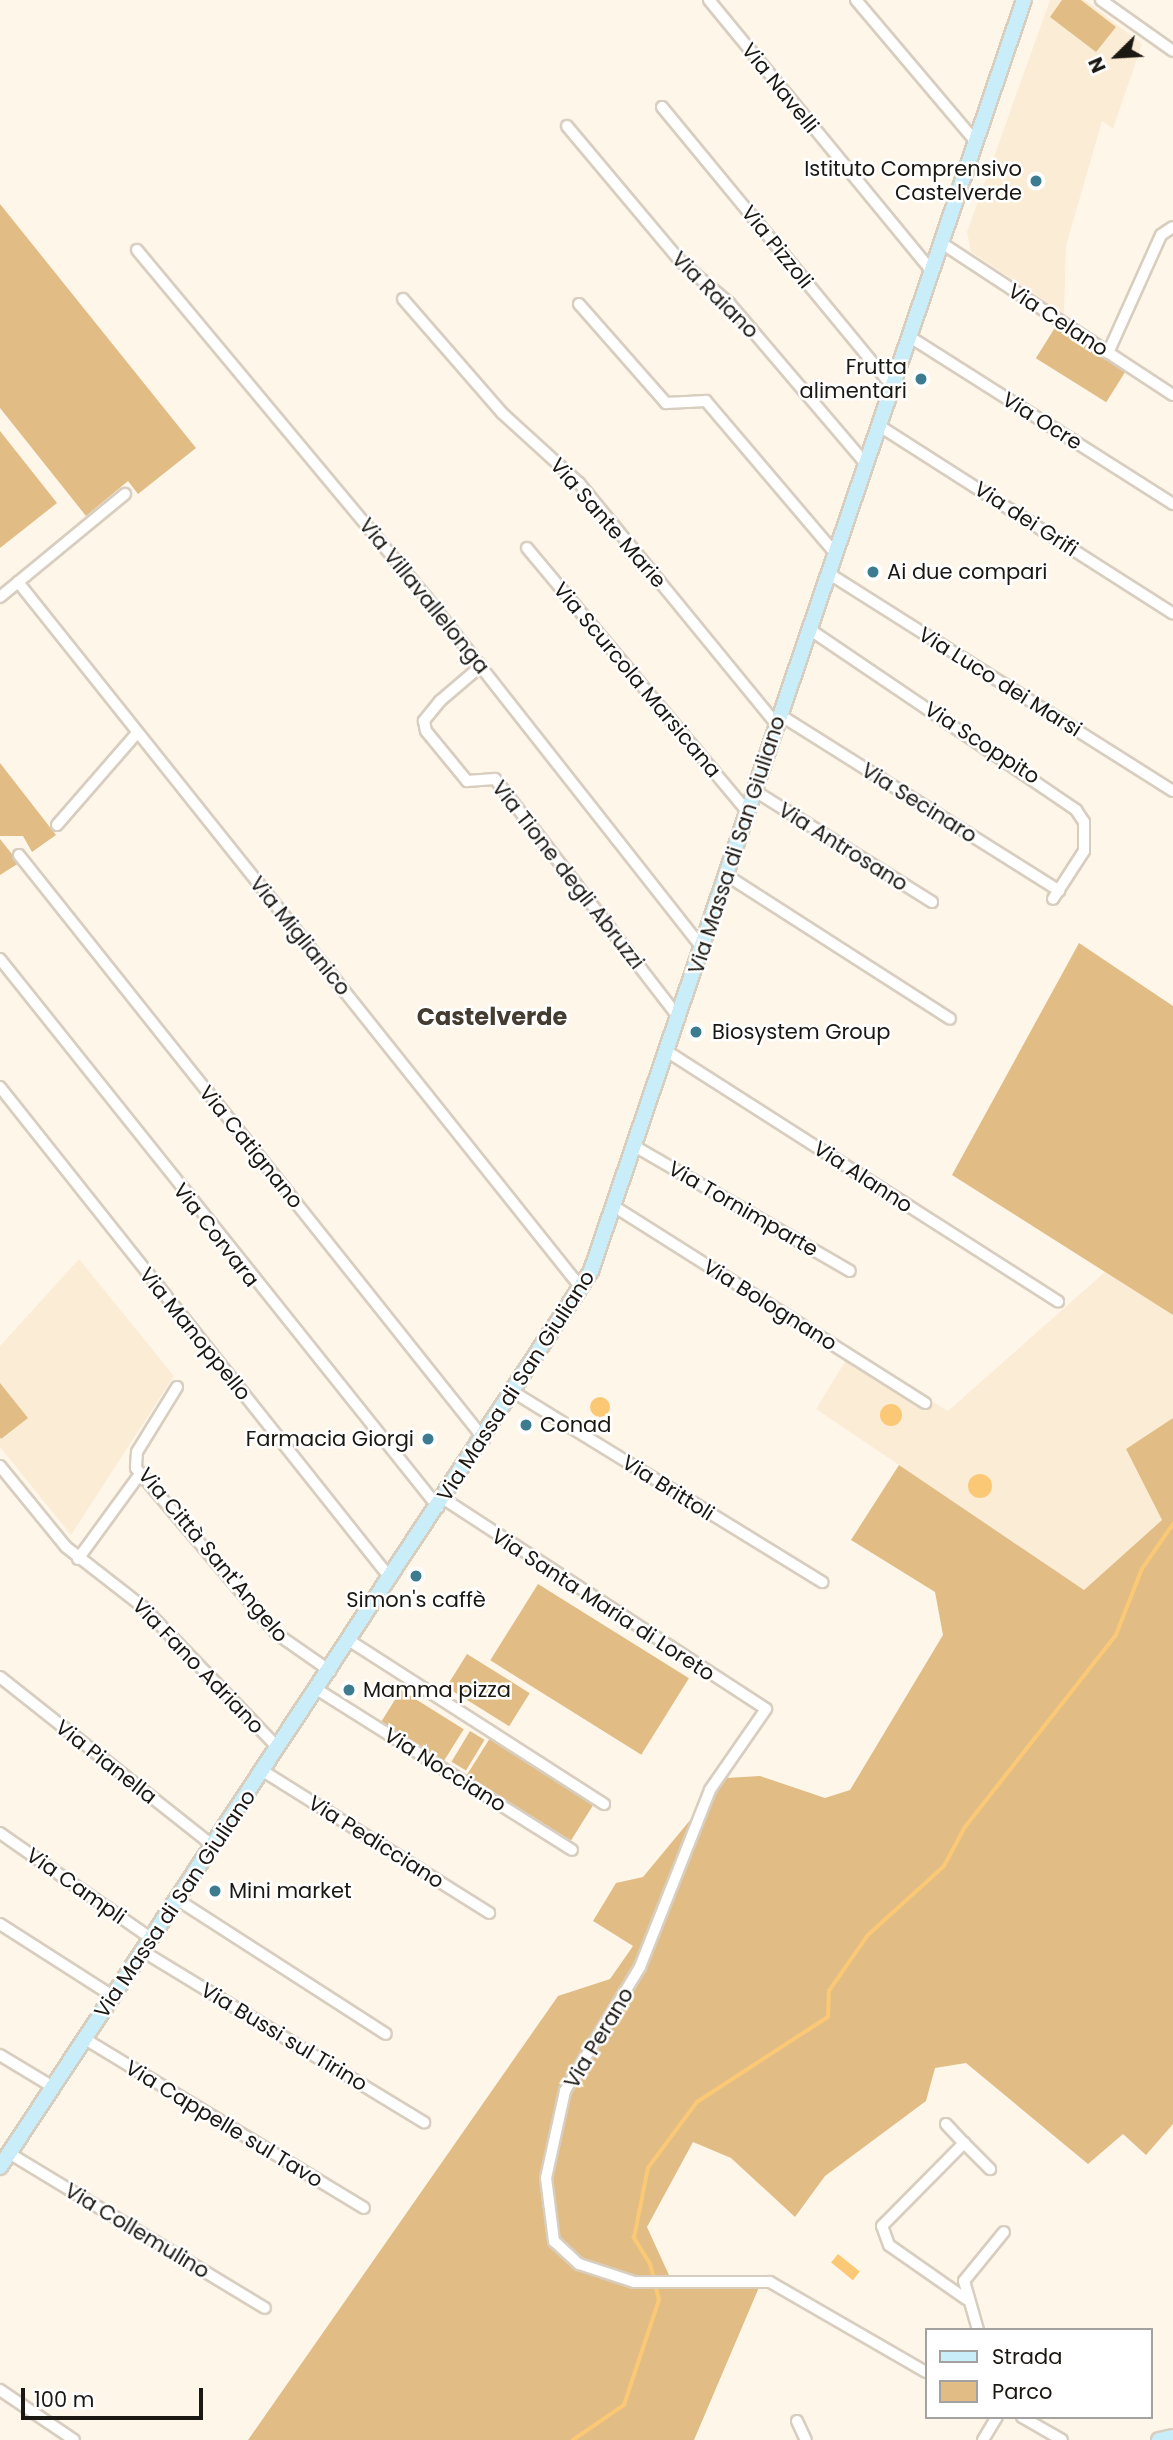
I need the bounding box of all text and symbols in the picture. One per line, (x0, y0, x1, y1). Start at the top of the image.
north arrow (1082, 21, 1152, 91)
street label: Via Navelli (736, 38, 824, 138)
text: N (1082, 53, 1113, 77)
place label: Istituto Comprensivo Castelverde (804, 156, 1022, 206)
marker: Istituto Comprensivo Castelverde (1028, 173, 1044, 189)
street label: Via Pizzoli (736, 200, 818, 294)
street label: Via Raiano (666, 246, 764, 344)
street label: Via Celano (1003, 278, 1113, 362)
place label: Frutta alimentari (800, 354, 907, 404)
marker: Frutta alimentari (913, 371, 929, 387)
street label: Via Ocre (997, 387, 1087, 455)
street label: Via Sante Marie (545, 453, 671, 593)
street label: Via dei Grifi (969, 476, 1083, 562)
street label: Via Villavallelonga (354, 513, 494, 679)
place label: Ai due compari (887, 559, 1047, 585)
marker: Ai due compari (865, 564, 881, 580)
street label: Via Scurcola Marsicana (548, 577, 726, 783)
street label: Via Luco dei Marsi (914, 622, 1086, 742)
street label: Via Scoppito (920, 696, 1044, 790)
street label: Via Massa di San Giuliano (683, 713, 791, 977)
street label: Via Secinaro (857, 758, 981, 848)
street label: Via Tione degli Abruzzi (487, 776, 649, 974)
street label: Via Antrosano (774, 797, 912, 897)
street label: Via Miglianico (244, 871, 356, 1001)
district label: Castelverde (417, 1003, 567, 1031)
place label: Biosystem Group (712, 1019, 890, 1045)
marker: Biosystem Group (686, 1022, 706, 1042)
street label: Via Catignano (194, 1080, 308, 1214)
street label: Via Alanno (809, 1136, 917, 1218)
street label: Via Tornimparte (664, 1156, 822, 1262)
street label: Via Corvara (168, 1178, 264, 1292)
street label: Via Bolognano (699, 1254, 841, 1356)
street label: Via Manoppello (134, 1263, 256, 1405)
street label: Via Massa di San Giuliano (432, 1266, 600, 1506)
place label: Conad (540, 1412, 611, 1438)
marker: Conad (518, 1417, 534, 1433)
place label: Farmacia Giorgi (246, 1426, 414, 1452)
marker: Farmacia Giorgi (420, 1431, 436, 1447)
street label: Via Brittoli (617, 1450, 719, 1526)
street label: Via Città Sant'Angelo (133, 1463, 293, 1647)
street label: Via Santa Maria di Loreto (487, 1523, 719, 1687)
marker: Simon's caffè (408, 1568, 424, 1584)
place label: Simon's caffè (346, 1587, 486, 1613)
street label: Via Fano Adriano (127, 1593, 269, 1739)
place label: Mamma pizza (363, 1677, 511, 1703)
marker: Mamma pizza (341, 1682, 357, 1698)
street label: Via Pianella (50, 1715, 162, 1809)
street label: Via Nocciano (379, 1722, 511, 1818)
street label: Via Massa di San Giuliano (89, 1785, 261, 2023)
street label: Via Pedicciano (303, 1790, 449, 1894)
street label: Via Campli (21, 1842, 131, 1930)
place label: Mini market (229, 1878, 352, 1904)
marker: Mini market (207, 1883, 223, 1899)
street label: Via Bussi sul Tirino (196, 1977, 372, 2097)
street label: Via Perano (559, 1983, 639, 2093)
street label: Via Cappelle sul Tavo (121, 2055, 327, 2193)
street label: Via Collemulino (60, 2178, 214, 2284)
legend (925, 2328, 1152, 2419)
text: Strada (992, 2342, 1062, 2371)
scale bar (24, 2374, 206, 2418)
text: Parco (992, 2377, 1052, 2406)
text: 100 m (34, 2385, 94, 2414)

